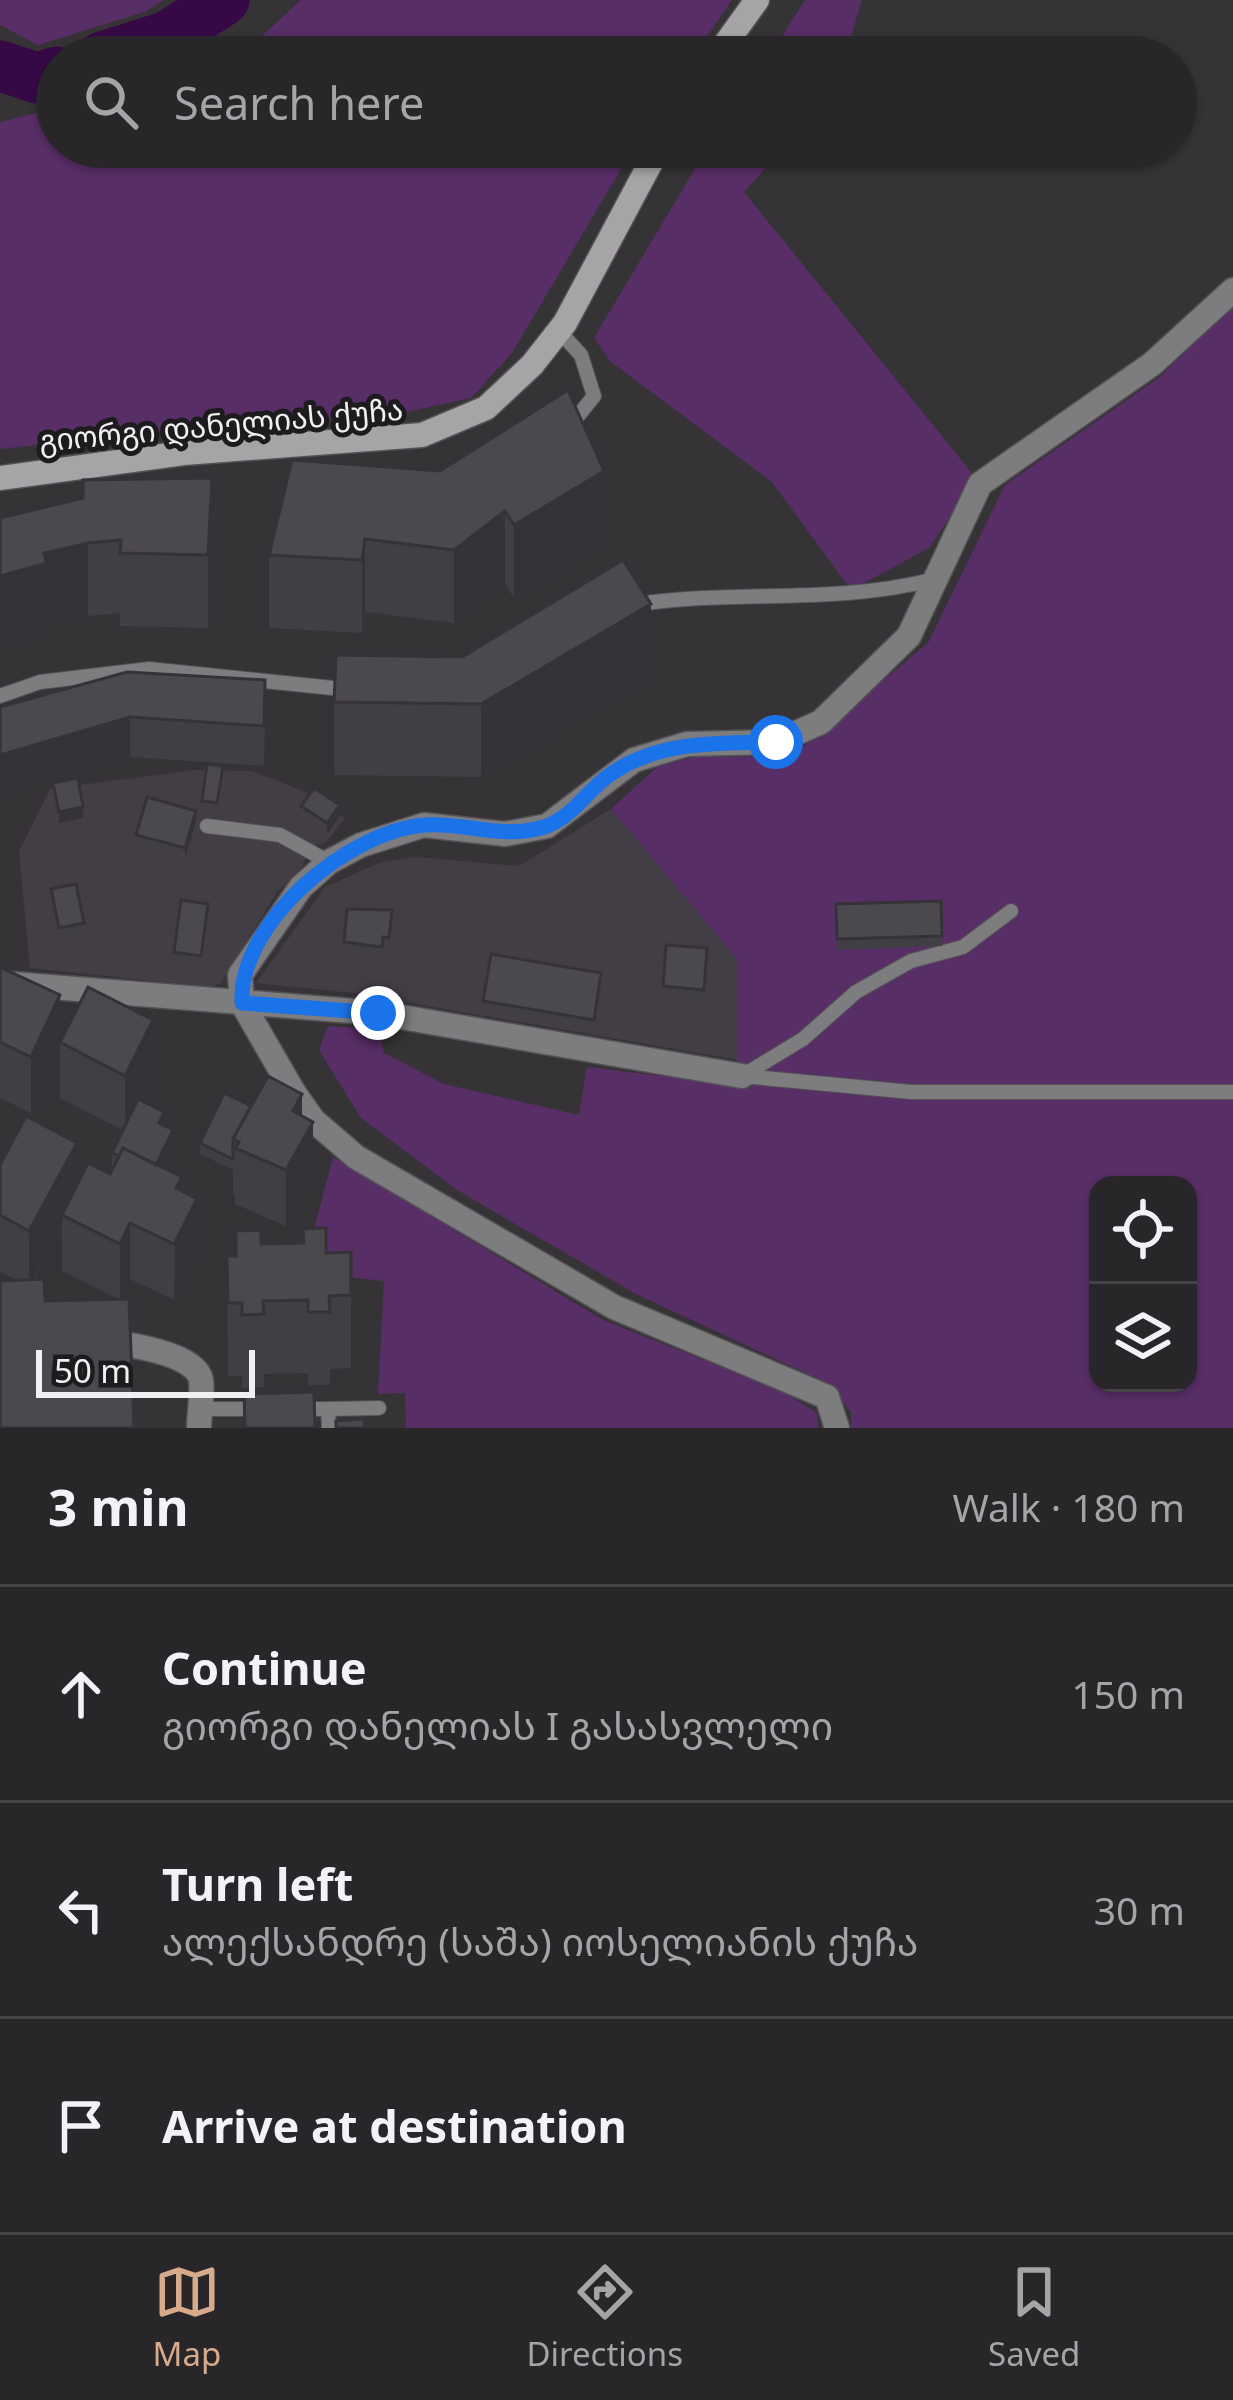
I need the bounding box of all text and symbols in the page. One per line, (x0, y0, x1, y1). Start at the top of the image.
search box (36, 36, 1197, 168)
icon: search (78, 69, 144, 135)
text: Search here (174, 72, 424, 133)
street label: გიორგი დანელიას ქუჩა (37, 388, 405, 460)
route start (749, 715, 803, 769)
route end (351, 986, 405, 1040)
map controls (1089, 1176, 1197, 1392)
button: locate (1089, 1176, 1197, 1284)
button: layers (1089, 1284, 1197, 1392)
scale bar (36, 1344, 255, 1397)
text: 50 m (54, 1348, 131, 1393)
text: 3 min (48, 1471, 189, 1541)
text: Walk · 180 m (952, 1480, 1185, 1533)
text: Continue (162, 1637, 367, 1698)
icon: ahead (48, 1661, 114, 1727)
text: 150 m (1071, 1667, 1185, 1720)
text: გიორგი დანელიას I გასასვლელი (162, 1698, 833, 1751)
text: Turn left (162, 1853, 353, 1914)
icon: left (48, 1877, 114, 1943)
text: 30 m (1094, 1883, 1185, 1936)
text: ალექსანდრე (საშა) იოსელიანის ქუჩა (162, 1914, 918, 1967)
icon: arrive (48, 2093, 114, 2159)
text: Arrive at destination (162, 2095, 627, 2156)
tab: Map (153, 2259, 221, 2376)
tab: Directions (526, 2259, 683, 2376)
tab: Saved (988, 2259, 1080, 2376)

